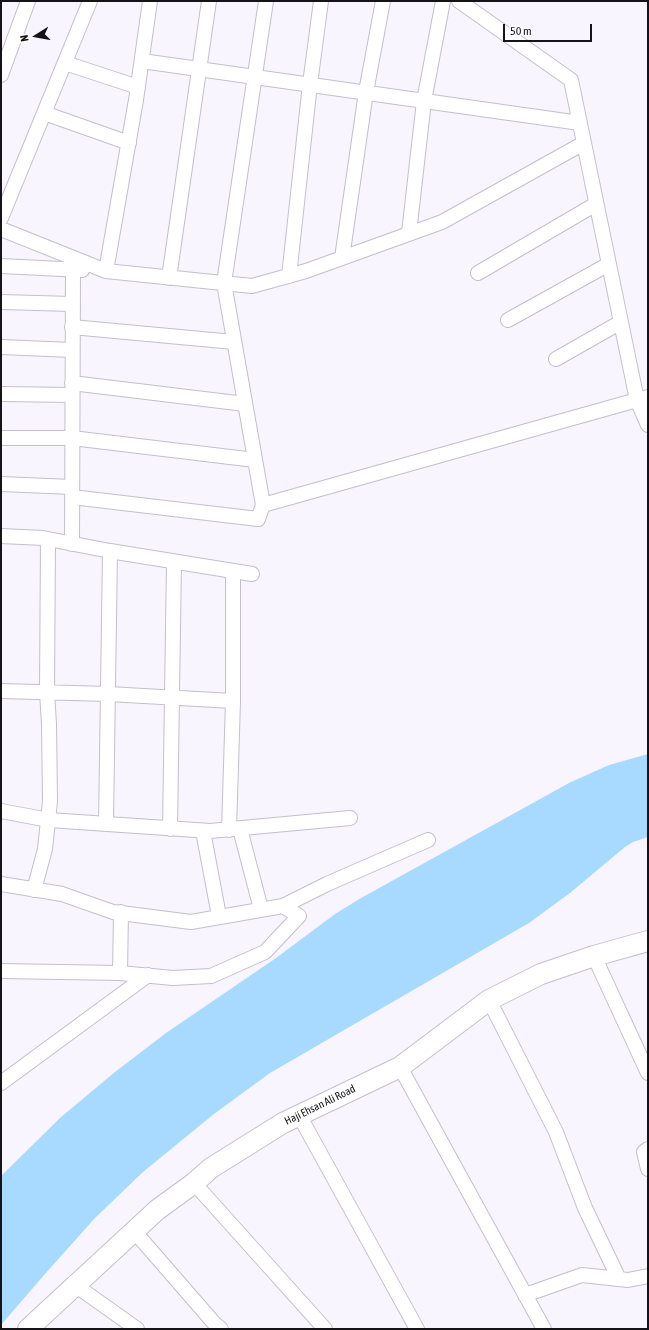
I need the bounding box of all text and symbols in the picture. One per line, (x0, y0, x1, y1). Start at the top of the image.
north arrow (16, 16, 56, 56)
scale bar (505, 16, 594, 42)
text: 50 m (510, 24, 532, 38)
text: N (18, 34, 31, 43)
street label: Haji Ehsan Ali Road (282, 1082, 358, 1128)

